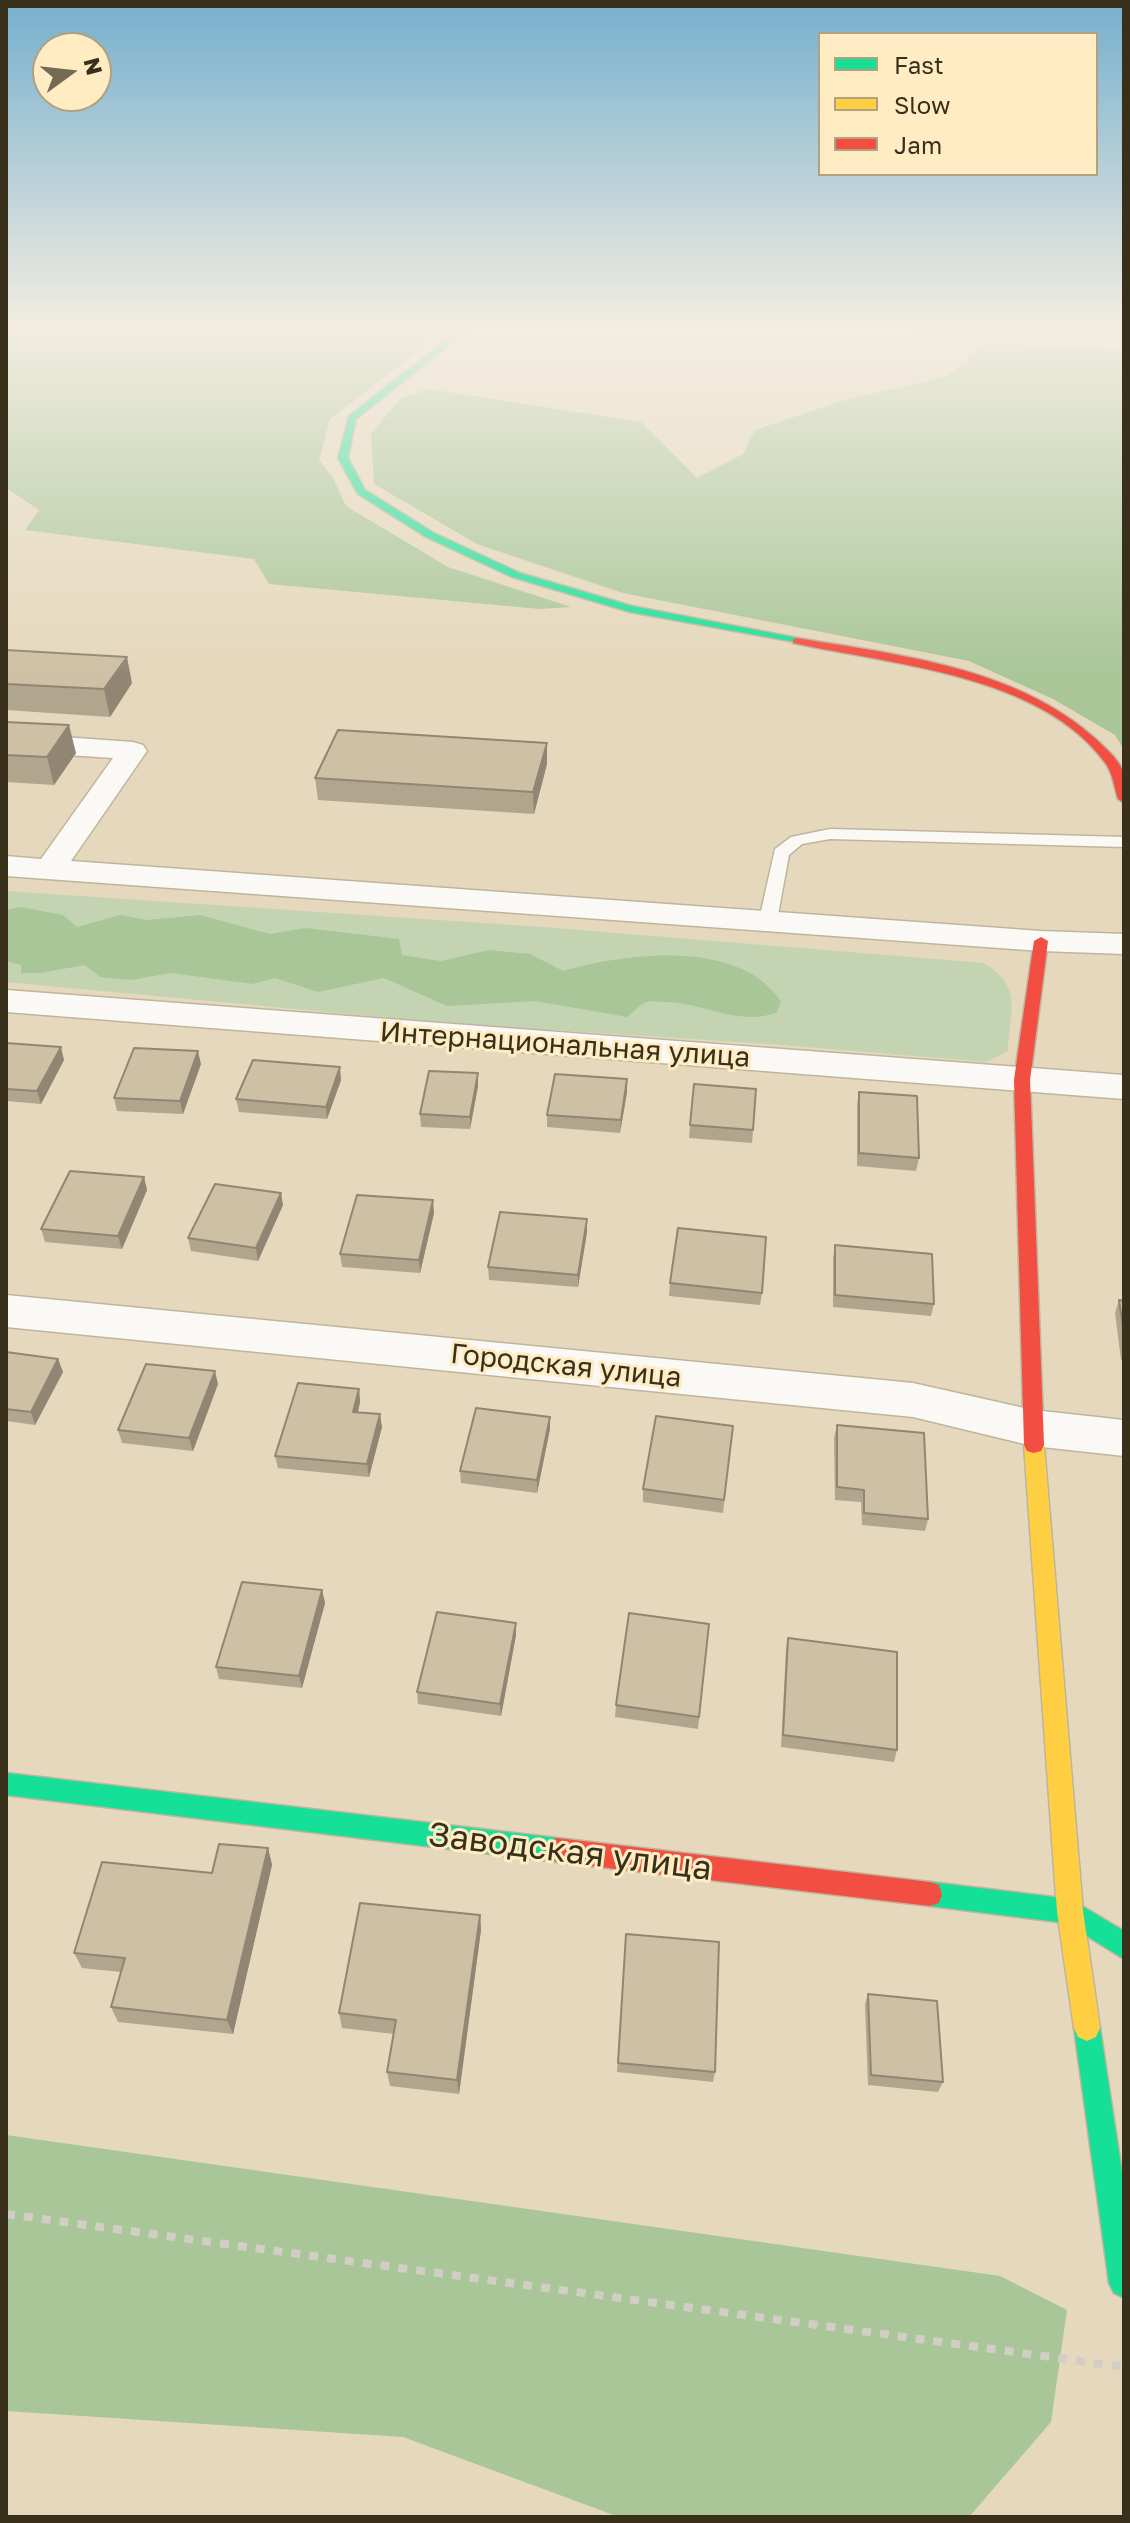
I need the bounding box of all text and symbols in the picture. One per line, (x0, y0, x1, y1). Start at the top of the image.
north arrow (32, 32, 112, 112)
legend (818, 32, 1098, 176)
text: Fast (894, 50, 944, 79)
text: N (79, 55, 109, 78)
text: Slow (894, 90, 950, 119)
text: Jam (894, 130, 942, 159)
street label: Интернациональная улица (379, 1015, 751, 1075)
street label: Городская улица (449, 1337, 683, 1395)
street label: Заводская улица (426, 1814, 714, 1890)

